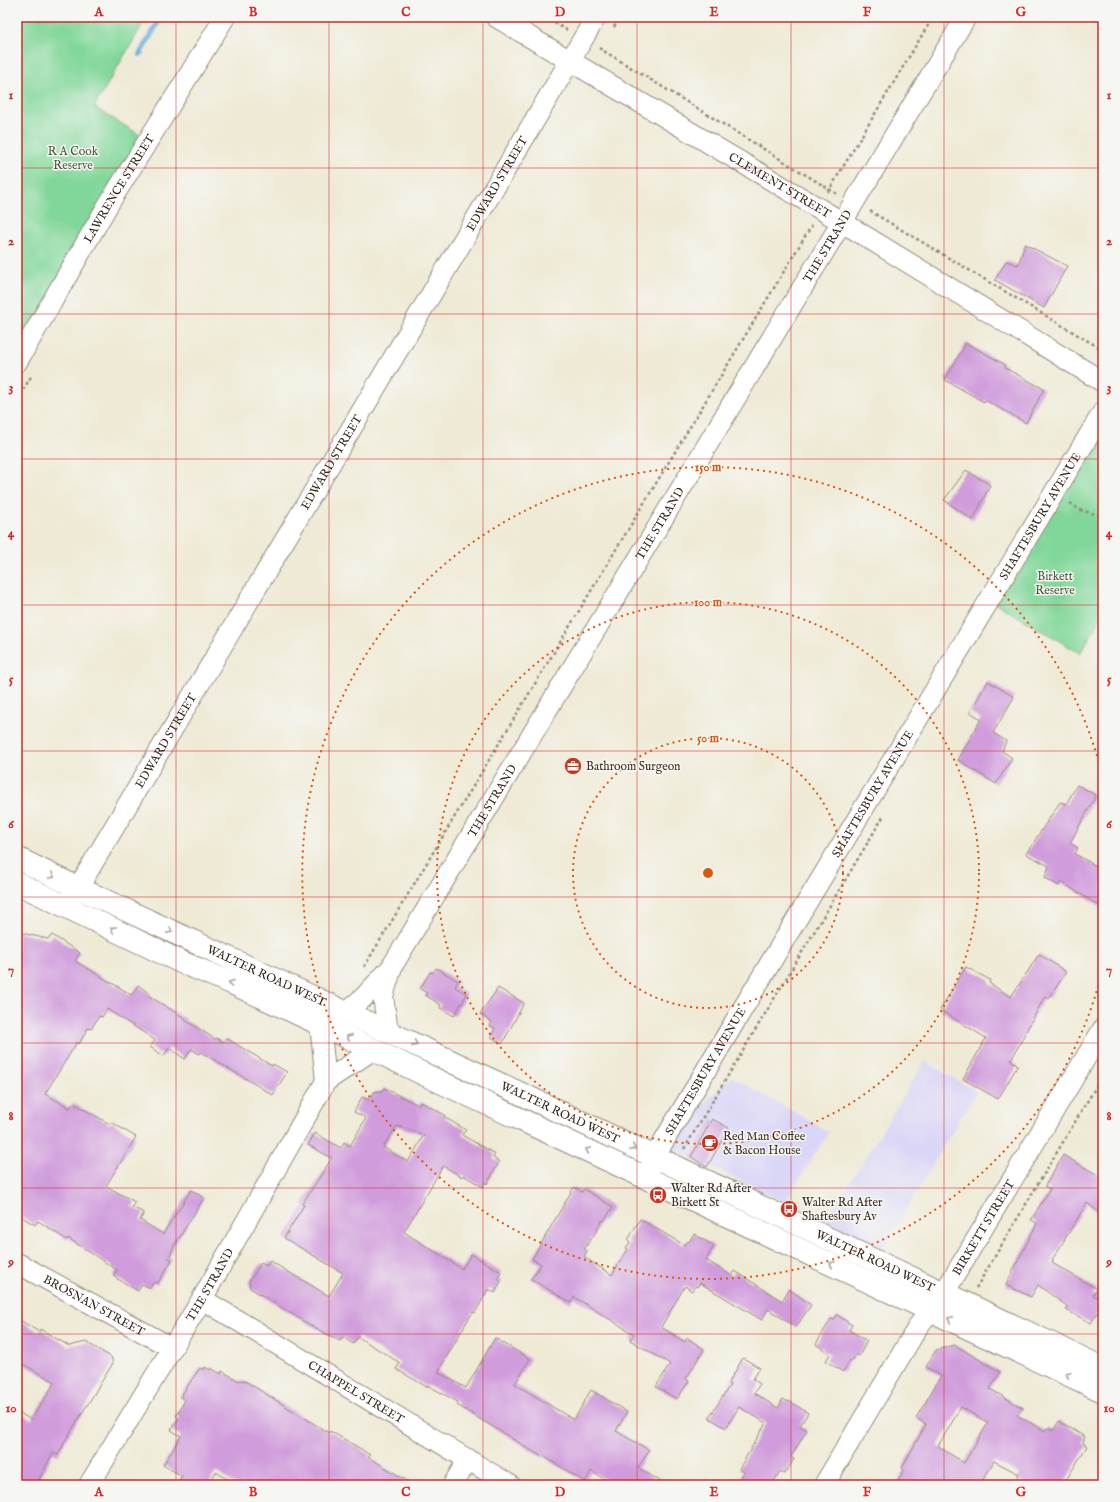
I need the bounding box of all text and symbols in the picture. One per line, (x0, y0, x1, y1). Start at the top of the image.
text: A (94, 4, 105, 21)
text: B (249, 4, 258, 21)
text: C (401, 4, 411, 21)
text: D (555, 4, 566, 21)
text: E (709, 4, 719, 21)
text: F (863, 4, 872, 21)
text: G (1016, 4, 1027, 21)
text: 1 (9, 87, 14, 104)
text: 1 (1107, 87, 1112, 104)
street label: LAWRENCE STREET (81, 132, 158, 246)
street label: EDWARD STREET (463, 134, 531, 234)
park label: R A Cook Reserve (48, 144, 99, 173)
street label: CLEMENT STREET (726, 150, 834, 222)
street label: THE STRAND (800, 207, 856, 285)
text: 2 (8, 233, 14, 250)
text: 2 (1106, 233, 1112, 250)
text: 3 (9, 379, 14, 396)
text: 3 (1107, 379, 1112, 396)
street label: EDWARD STREET (298, 412, 366, 512)
street label: SHAFTESBURY AVENUE (996, 450, 1085, 583)
text: 150 m (695, 460, 722, 475)
street label: THE STRAND (633, 484, 688, 563)
text: 4 (8, 525, 15, 542)
text: 4 (1106, 525, 1113, 542)
park label: Birkett Reserve (1035, 569, 1075, 598)
text: 100 m (694, 595, 723, 610)
text: 5 (9, 671, 14, 688)
text: 5 (1107, 671, 1112, 688)
street label: EDWARD STREET (132, 691, 200, 791)
street label: SHAFTESBURY AVENUE (829, 728, 917, 860)
text: 50 m (697, 731, 720, 746)
office icon: Bathroom Surgeon (563, 756, 583, 776)
place label: Bathroom Surgeon (586, 759, 681, 774)
street label: THE STRAND (465, 762, 520, 840)
text: 6 (8, 816, 14, 833)
text: 6 (1106, 816, 1112, 833)
centre of rings (701, 866, 715, 880)
one-way arrow (48, 871, 55, 878)
one-way arrow (109, 926, 117, 934)
one-way arrow (165, 926, 173, 934)
street label: WALTER ROAD WEST (205, 942, 329, 1010)
text: 7 (8, 962, 14, 979)
text: 7 (1106, 962, 1112, 979)
one-way arrow (227, 980, 235, 988)
street label: SHAFTESBURY AVENUE (662, 1005, 750, 1138)
one-way arrow (346, 1034, 353, 1042)
one-way arrow (411, 1040, 418, 1048)
street label: WALTER ROAD WEST (498, 1079, 622, 1147)
text: 8 (8, 1108, 14, 1125)
text: 8 (1106, 1108, 1112, 1125)
place label: Red Man Coffee & Bacon House (723, 1129, 806, 1158)
cafe icon: Red Man Coffee & Bacon House (700, 1133, 720, 1153)
one-way arrow (629, 1143, 637, 1151)
one-way arrow (584, 1147, 592, 1155)
street label: BIRKETT STREET (949, 1177, 1018, 1278)
place label: Walter Rd After Birkett St (671, 1181, 752, 1210)
bus stop icon: Walter Rd After Birkett St (648, 1185, 668, 1205)
place label: Walter Rd After Shaftesbury Av (802, 1195, 883, 1224)
bus stop icon: Walter Rd After Shaftesbury Av (779, 1199, 799, 1219)
street label: WALTER ROAD WEST (813, 1227, 937, 1296)
street label: THE STRAND (183, 1245, 238, 1324)
text: 9 (7, 1254, 14, 1271)
text: 9 (1105, 1254, 1112, 1271)
one-way arrow (829, 1261, 837, 1269)
street label: BROSNAN STREET (41, 1272, 148, 1340)
one-way arrow (947, 1316, 954, 1324)
street label: CHAPPEL STREET (305, 1358, 407, 1427)
one-way arrow (1064, 1371, 1072, 1379)
text: 10 (5, 1400, 17, 1417)
text: 10 (1103, 1400, 1115, 1417)
text: A (94, 1484, 105, 1501)
text: B (249, 1484, 258, 1501)
text: C (401, 1484, 411, 1501)
text: D (555, 1484, 566, 1501)
text: E (709, 1484, 719, 1501)
text: F (863, 1484, 872, 1501)
text: G (1016, 1484, 1027, 1501)

